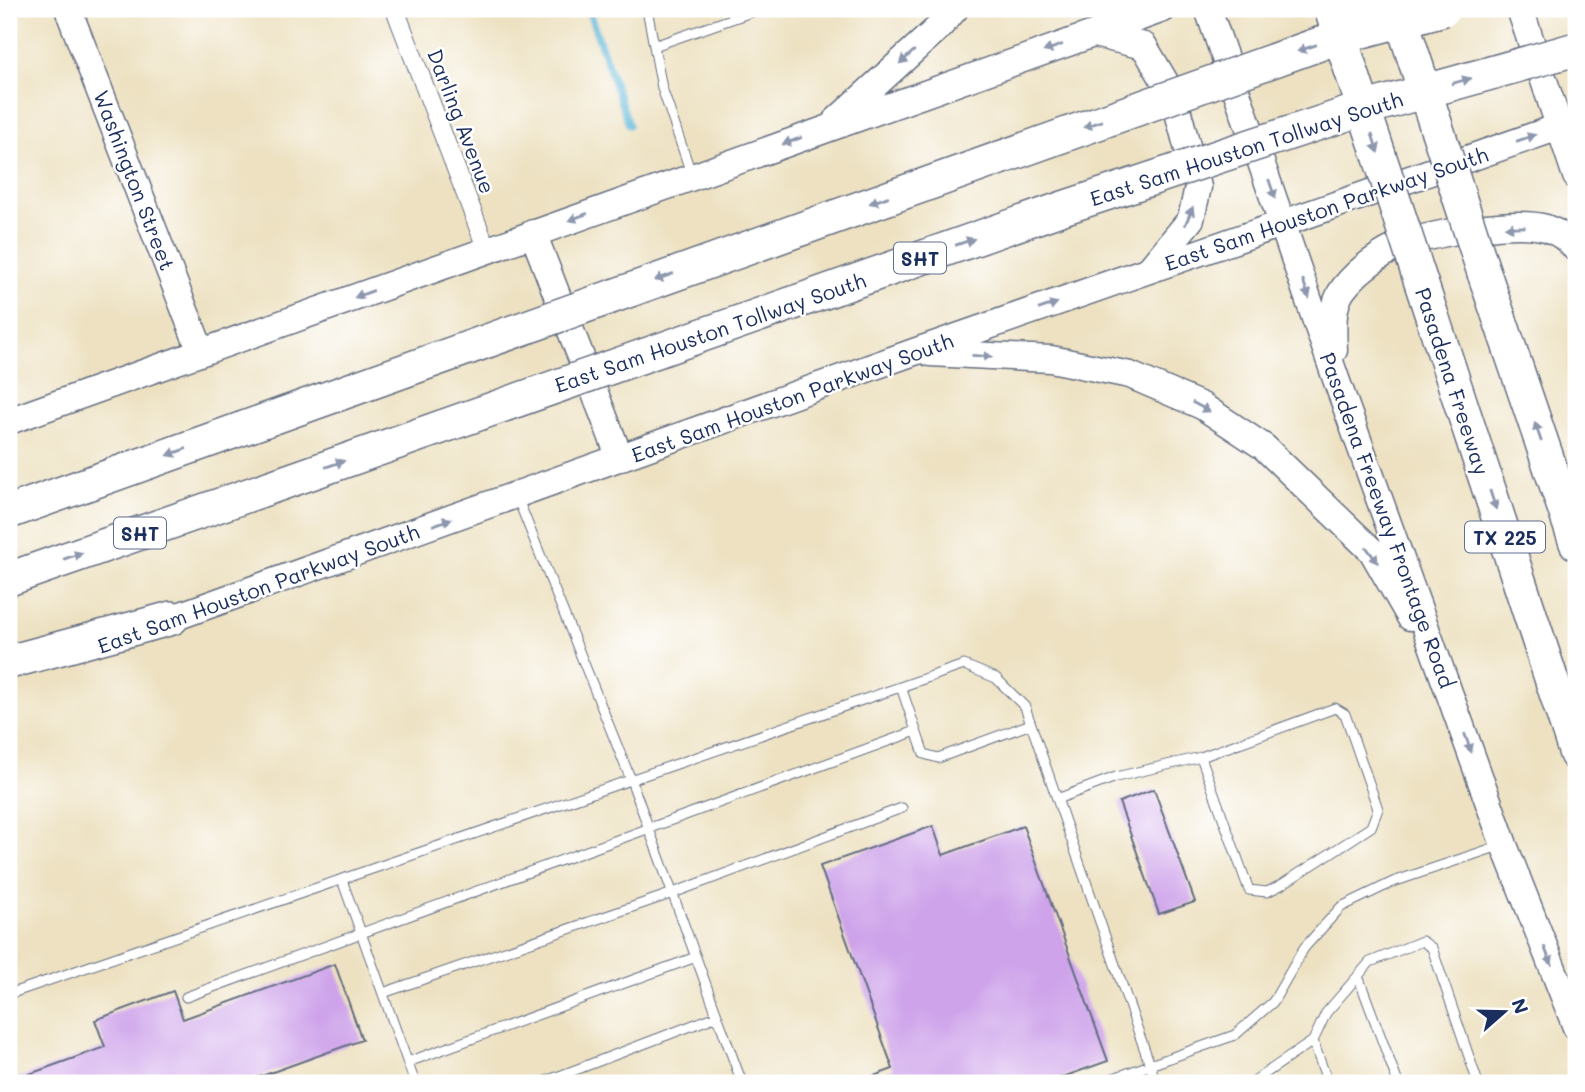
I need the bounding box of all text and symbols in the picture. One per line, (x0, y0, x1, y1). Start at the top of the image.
one-way arrow (1042, 43, 1063, 54)
one-way arrow (1297, 43, 1318, 54)
street label: Darling Avenue (422, 45, 502, 197)
one-way arrow (899, 48, 916, 64)
one-way arrow (1451, 75, 1473, 86)
street label: East Sam Houston Tollway South (1086, 85, 1406, 211)
street label: Washington Street (88, 86, 182, 274)
one-way arrow (1082, 119, 1103, 130)
one-way arrow (1516, 132, 1537, 143)
one-way arrow (1370, 133, 1381, 154)
one-way arrow (782, 136, 803, 147)
street label: East Sam Houston Parkway South (1161, 140, 1491, 276)
one-way arrow (1266, 178, 1277, 199)
one-way arrow (868, 195, 889, 206)
one-way arrow (1183, 206, 1195, 226)
one-way arrow (568, 212, 589, 223)
one-way arrow (1504, 221, 1526, 232)
one-way arrow (955, 236, 976, 247)
road number: SHT (894, 242, 946, 274)
street label: East Sam Houston Tollway South (551, 266, 869, 398)
one-way arrow (654, 272, 675, 283)
one-way arrow (1301, 279, 1312, 300)
street label: Pasadena Freeway (1410, 284, 1496, 478)
one-way arrow (353, 289, 374, 300)
one-way arrow (1038, 300, 1059, 311)
street label: East Sam Houston Parkway South (627, 326, 957, 468)
street label: Pasadena Freeway Frontage Road (1315, 348, 1461, 692)
one-way arrow (972, 350, 994, 361)
one-way arrow (1191, 401, 1211, 413)
one-way arrow (1532, 421, 1543, 442)
one-way arrow (166, 447, 187, 458)
one-way arrow (325, 458, 346, 469)
one-way arrow (1488, 490, 1499, 511)
one-way arrow (432, 516, 453, 527)
street label: East Sam Houston Parkway South (93, 517, 423, 659)
road number: SHT (114, 518, 166, 548)
road number: TX 225 (1465, 522, 1545, 552)
one-way arrow (1365, 545, 1379, 564)
one-way arrow (63, 551, 84, 562)
one-way arrow (1463, 732, 1474, 753)
one-way arrow (1542, 945, 1553, 966)
north arrow (1470, 976, 1540, 1046)
text: N (1506, 995, 1535, 1017)

